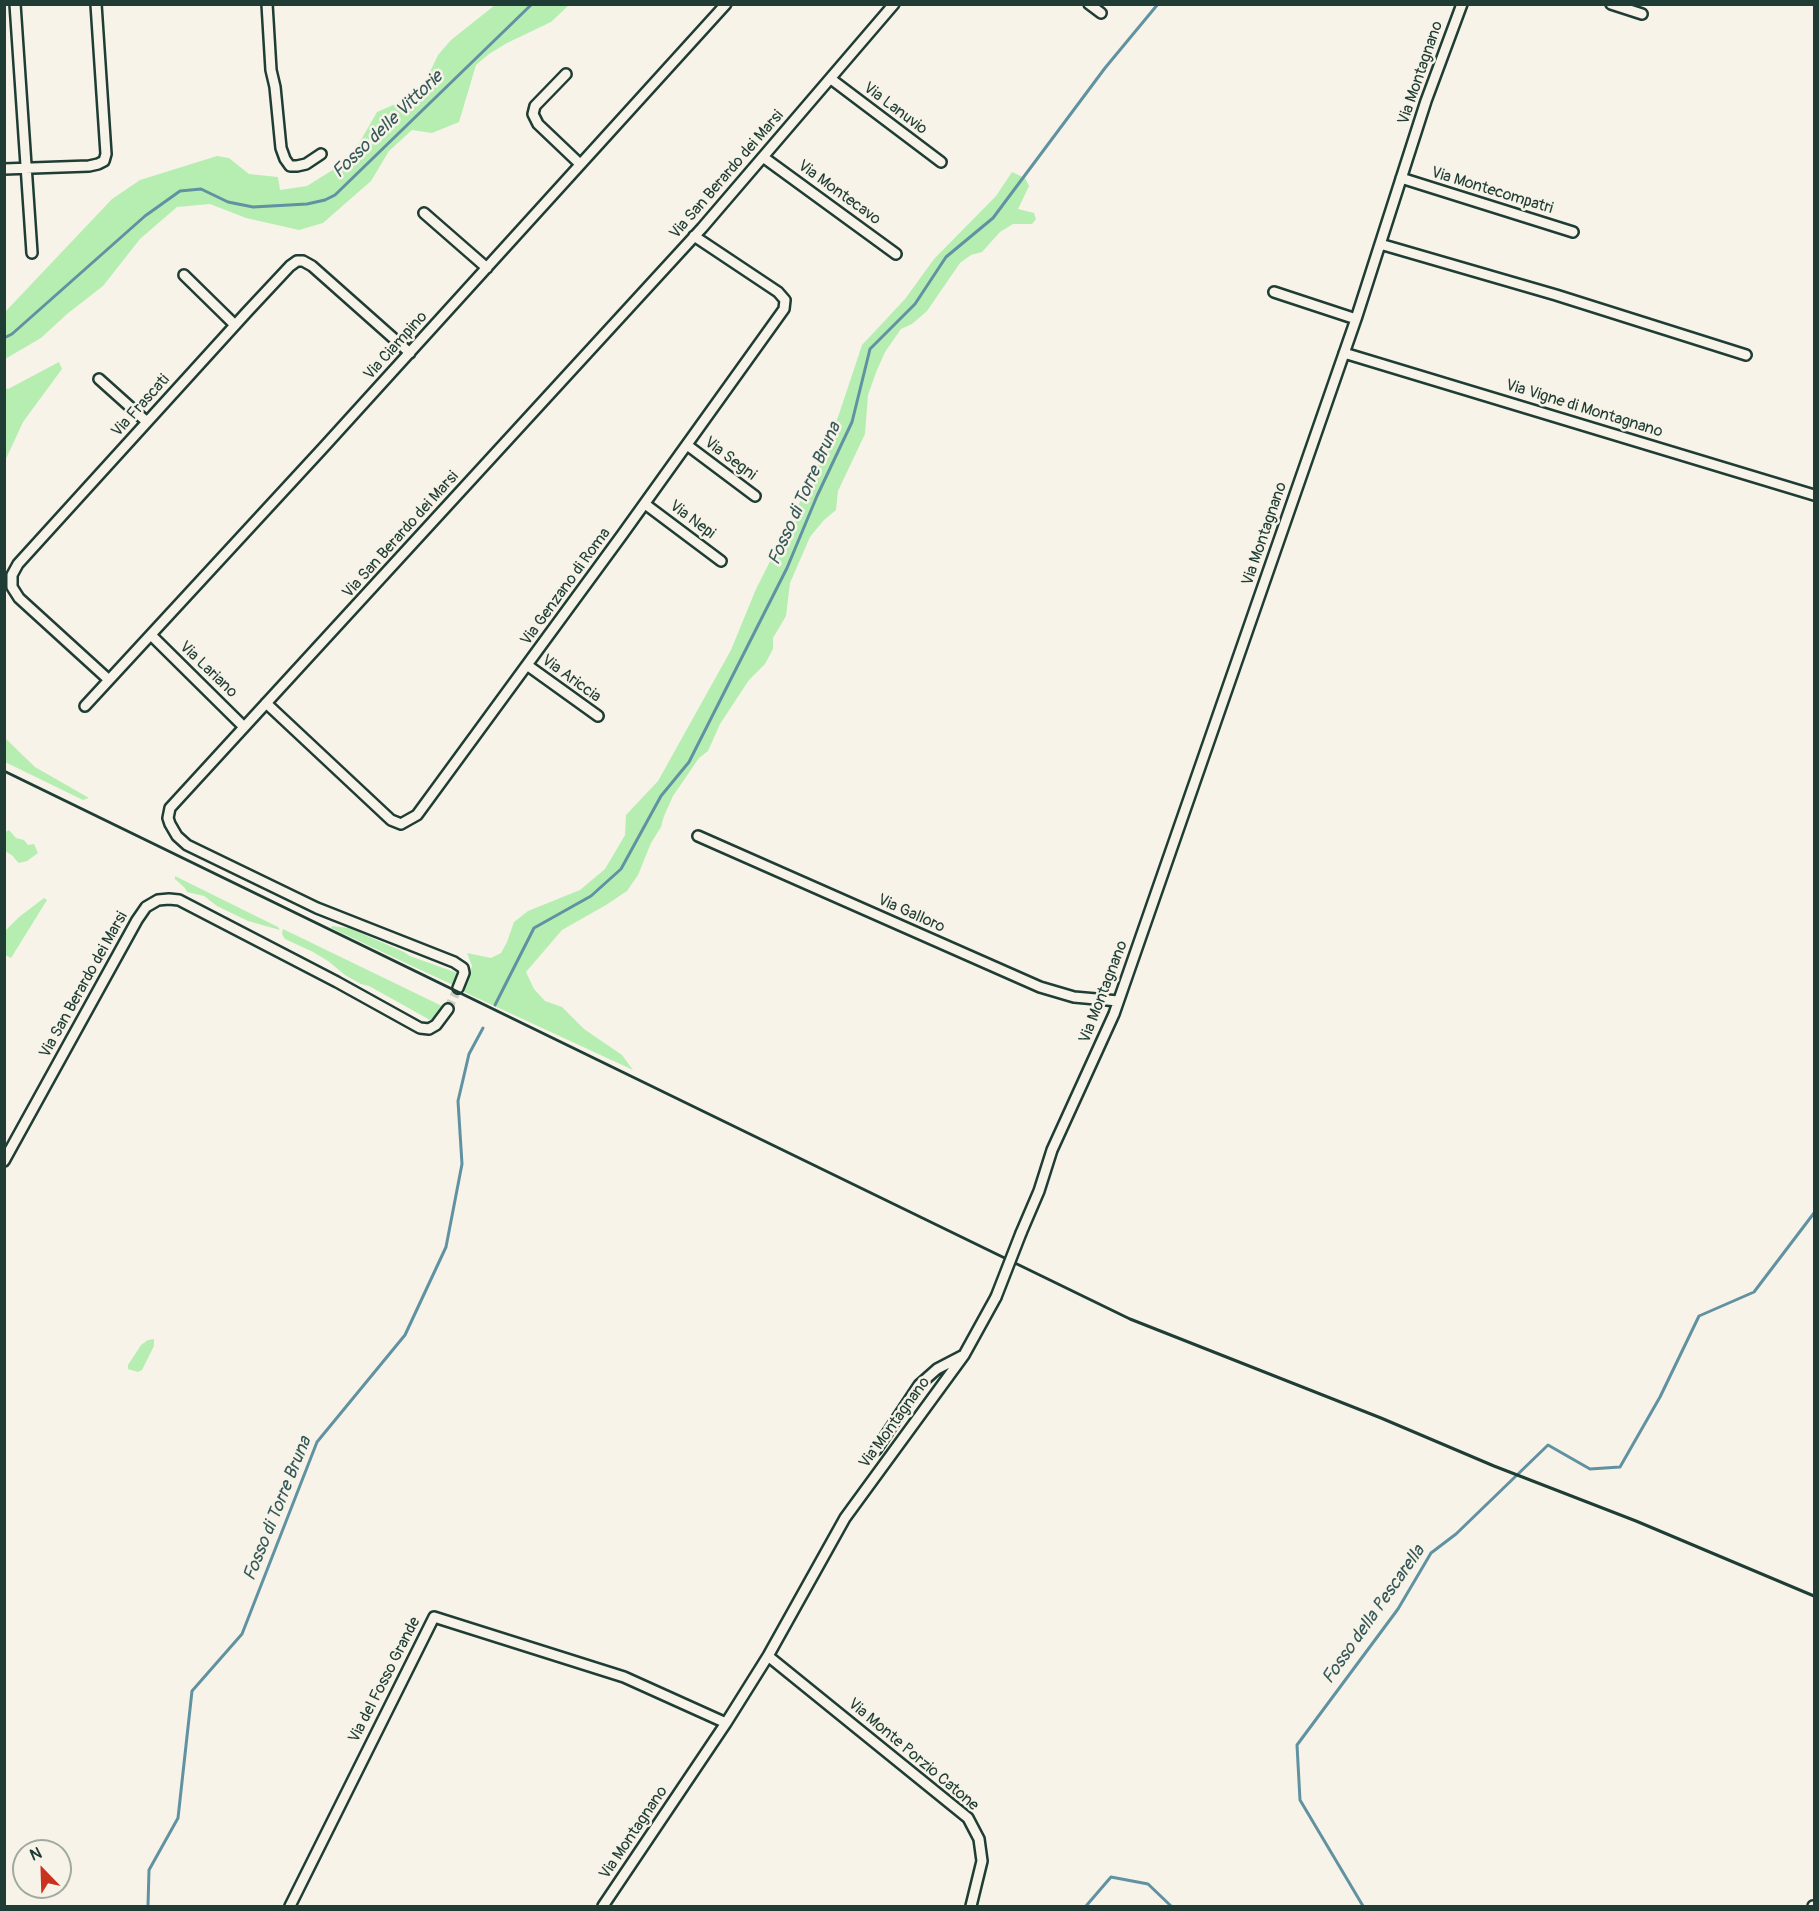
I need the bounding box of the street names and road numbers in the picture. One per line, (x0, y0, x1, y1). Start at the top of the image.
street label: Via Montagnano (1394, 19, 1448, 127)
street label: Via Lanuvio (859, 79, 931, 139)
street label: Via San Berardo dei Marsi (666, 107, 788, 243)
street label: Via Montecavo (794, 156, 884, 230)
street label: Via Montecompatri (1429, 163, 1555, 219)
street label: Via Ciampino (360, 308, 432, 384)
street label: Via Frascati (108, 371, 174, 441)
street label: Via Vigne di Montagnano (1503, 376, 1665, 442)
street label: Via Segni (700, 433, 760, 485)
street label: Via San Berardo dei Marsi (339, 468, 463, 602)
street label: Via Montagnano (1238, 480, 1292, 588)
street label: Via Nepi (665, 497, 719, 543)
street label: Via Genzano di Roma (517, 525, 615, 649)
street label: Via Lariano (175, 638, 241, 702)
street label: Via Ariccia (538, 651, 604, 707)
street label: Via Galloro (874, 891, 948, 937)
street label: Via San Berardo dei Marsi (36, 909, 132, 1061)
street label: Via Montagnano (1076, 938, 1132, 1046)
street label: Via Montagnano (855, 1374, 935, 1472)
street label: Via del Fosso Grande (345, 1614, 425, 1746)
street label: Via Monte Porzio Catone (844, 1695, 982, 1815)
street label: Via Montagnano (596, 1783, 672, 1883)

